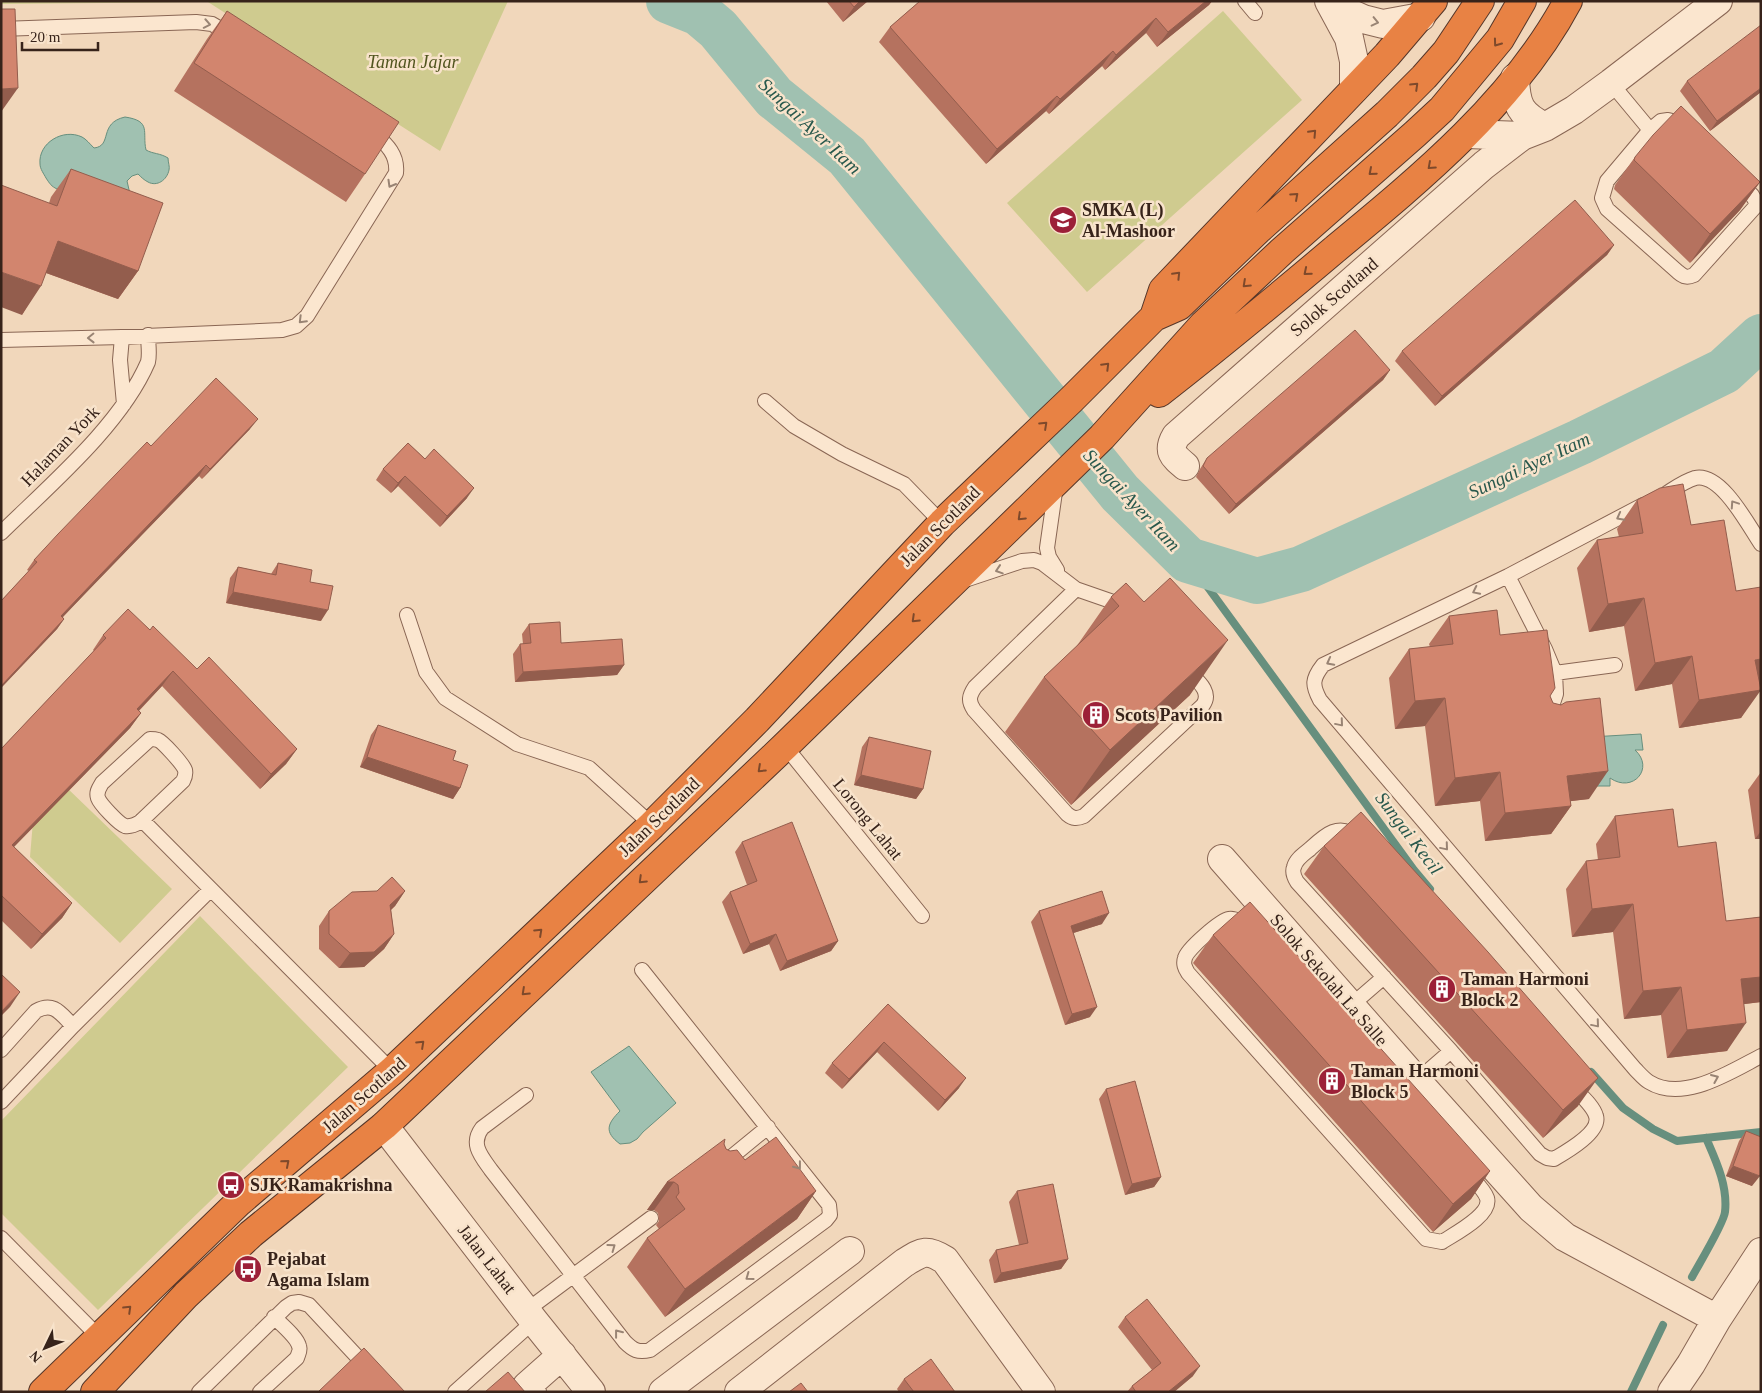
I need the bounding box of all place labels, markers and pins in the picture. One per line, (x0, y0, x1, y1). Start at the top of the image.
place label: SMKA (L) Al-Mashoor (1082, 200, 1175, 241)
school or university icon: SMKA (L) Al-Mashoor (1048, 205, 1078, 235)
building icon: Scots Pavilion (1081, 700, 1111, 730)
place label: Scots Pavilion (1115, 705, 1223, 725)
place label: Taman Harmoni Block 2 (1461, 969, 1589, 1010)
building icon: Taman Harmoni Block 2 (1427, 974, 1457, 1004)
place label: Taman Harmoni Block 5 (1351, 1061, 1479, 1102)
building icon: Taman Harmoni Block 5 (1317, 1066, 1347, 1096)
bus stop icon: SJK Ramakrishna (216, 1170, 246, 1200)
place label: SJK Ramakrishna (250, 1175, 393, 1195)
place label: Pejabat Agama Islam (267, 1249, 370, 1290)
bus stop icon: Pejabat Agama Islam (233, 1254, 263, 1284)

